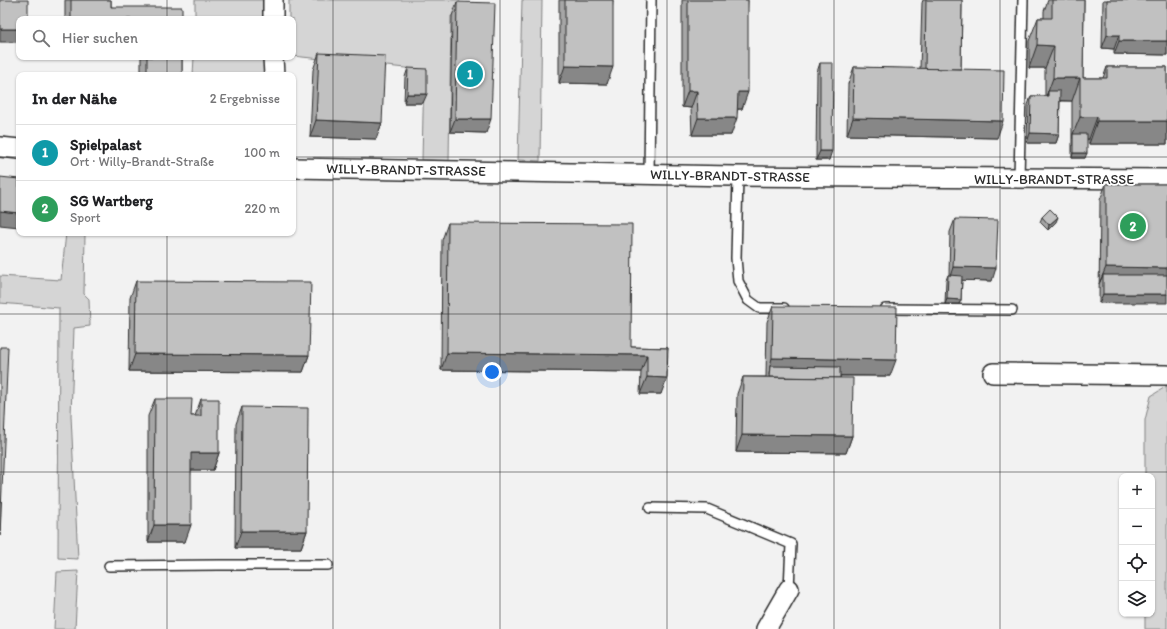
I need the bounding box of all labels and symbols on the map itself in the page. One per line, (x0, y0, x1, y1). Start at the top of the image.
pin: 1 (457, 59, 483, 89)
street label: WILLY-BRANDT-STRASSE (326, 160, 486, 180)
street label: WILLY-BRANDT-STRASSE (650, 166, 810, 186)
street label: WILLY-BRANDT-STRASSE (974, 171, 1134, 188)
pin: 2 (1120, 211, 1146, 241)
your location (482, 362, 502, 382)

